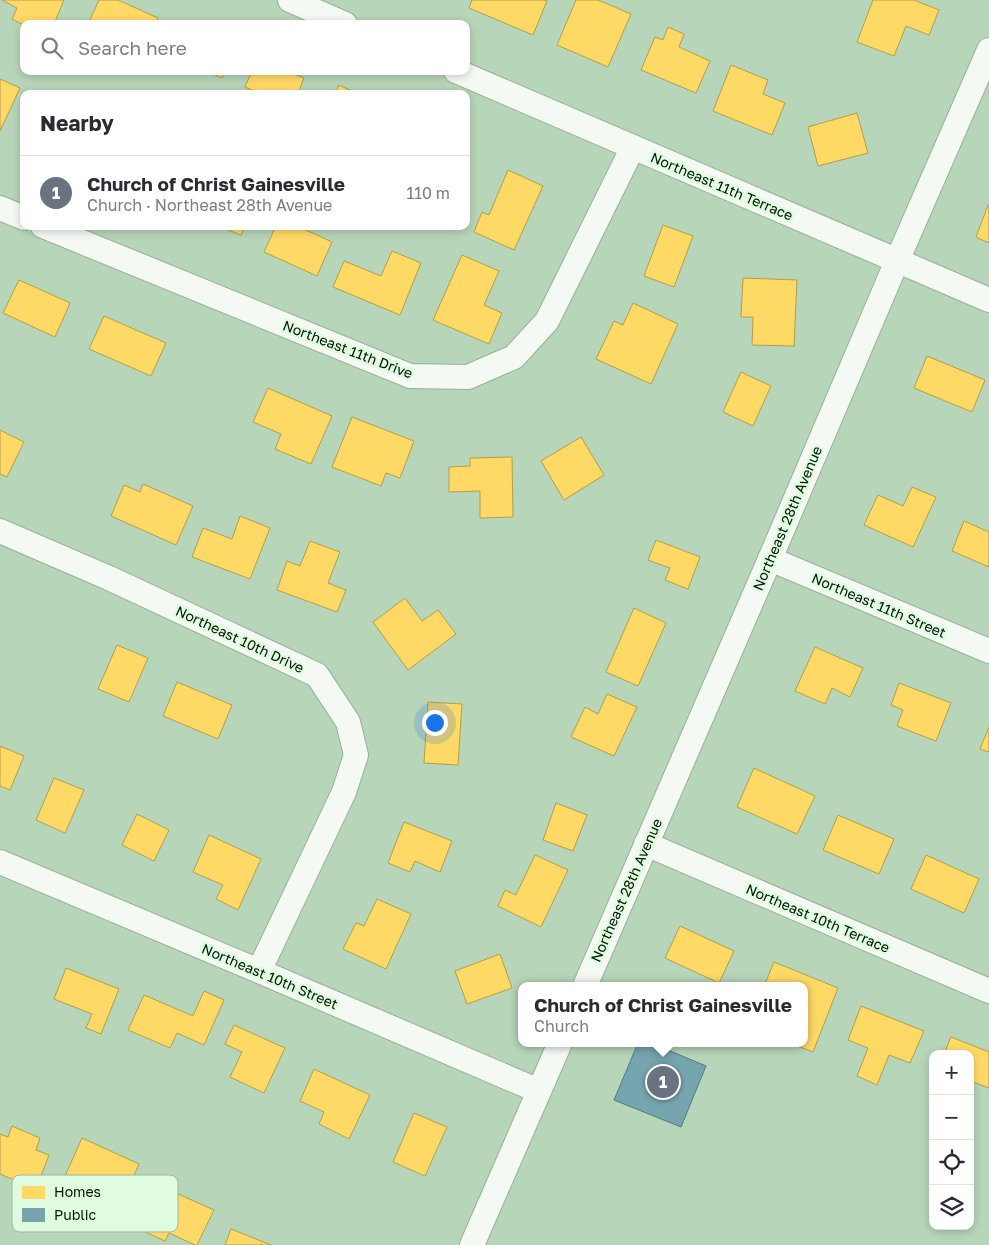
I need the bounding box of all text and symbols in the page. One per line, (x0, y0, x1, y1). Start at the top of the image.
search box (20, 20, 470, 75)
icon: search (38, 34, 66, 62)
text: Search here (78, 36, 187, 59)
text: Nearby (40, 110, 114, 136)
street label: Northeast 11th Terrace (648, 148, 796, 224)
text: Church of Christ Gainesville (87, 172, 345, 195)
text: 1 (52, 183, 60, 203)
text: 110 m (406, 183, 450, 203)
text: Church · Northeast 28th Avenue (87, 195, 332, 215)
street label: Northeast 11th Drive (281, 316, 415, 382)
street label: Northeast 28th Avenue (749, 443, 825, 593)
street label: Northeast 11th Street (809, 569, 949, 641)
street label: Northeast 10th Drive (173, 602, 307, 676)
your location (422, 710, 448, 736)
street label: Northeast 28th Avenue (587, 816, 665, 964)
street label: Northeast 10th Terrace (743, 880, 893, 956)
street label: Northeast 10th Street (199, 940, 341, 1012)
popup (518, 982, 808, 1047)
text: Church of Christ Gainesville (534, 993, 792, 1016)
text: Church (534, 1016, 589, 1036)
map controls (929, 1050, 974, 1230)
button: + (929, 1050, 974, 1095)
pin: 1 (647, 1063, 679, 1101)
button: − (929, 1095, 974, 1140)
button: locate (929, 1140, 974, 1185)
legend (12, 1175, 178, 1232)
text: Homes (54, 1183, 101, 1200)
button: layers (929, 1185, 974, 1230)
text: Public (54, 1206, 96, 1223)

